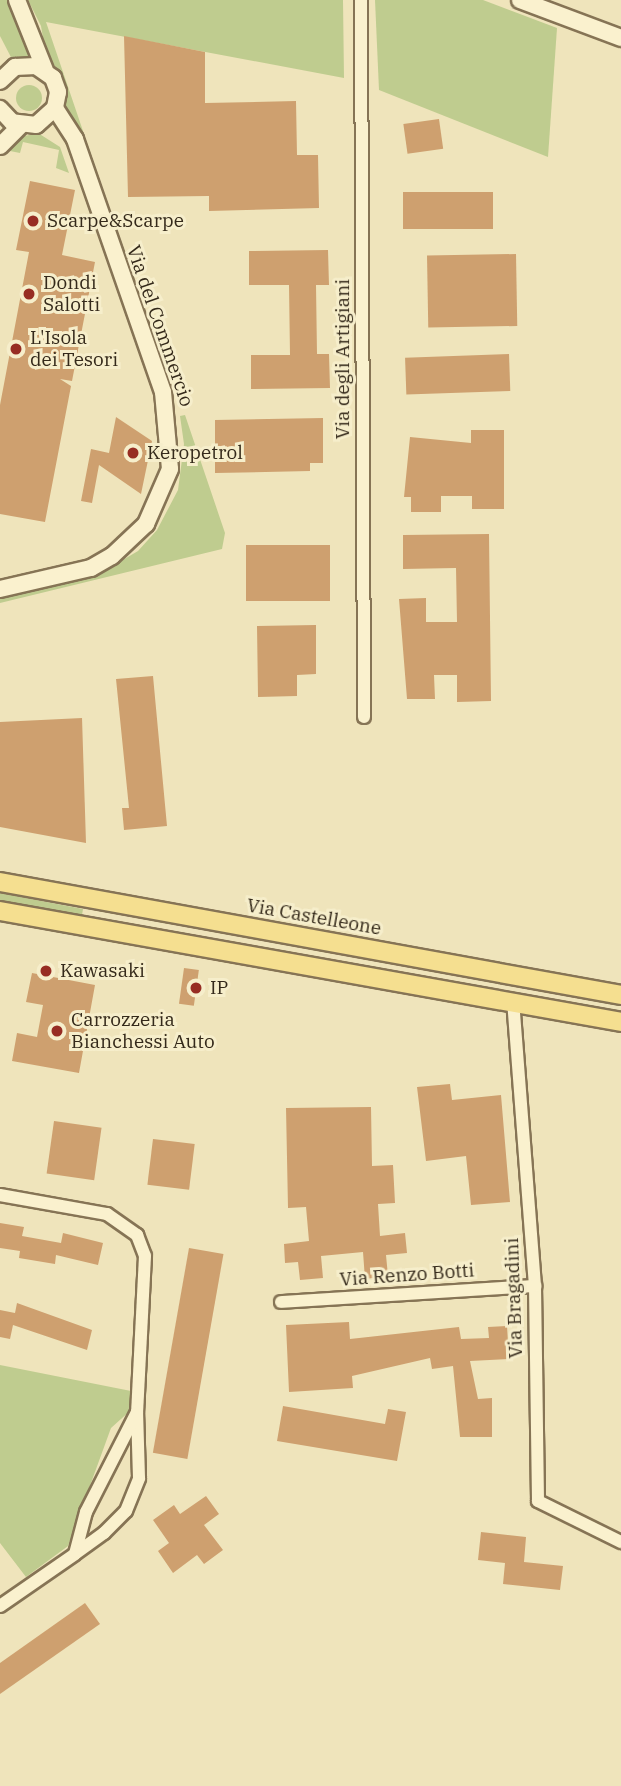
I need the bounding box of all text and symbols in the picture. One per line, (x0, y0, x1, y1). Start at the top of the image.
place label: Scarpe&Scarpe (47, 210, 184, 232)
marker: Scarpe&Scarpe (25, 213, 41, 229)
street label: Via del Commercio (122, 242, 198, 410)
place label: Dondi Salotti (43, 272, 100, 316)
street label: Via degli Artigiani (332, 279, 354, 439)
marker: Dondi Salotti (21, 286, 37, 302)
place label: L'Isola dei Tesori (30, 327, 118, 371)
marker: L'Isola dei Tesori (8, 341, 24, 357)
place label: Keropetrol (147, 442, 243, 464)
marker: Keropetrol (125, 445, 141, 461)
street label: Via Castelleone (245, 894, 383, 940)
place label: Kawasaki (60, 960, 145, 982)
marker: Kawasaki (38, 963, 54, 979)
place label: IP (210, 977, 228, 999)
marker: IP (188, 980, 204, 996)
place label: Carrozzeria Bianchessi Auto (71, 1009, 215, 1053)
marker: Carrozzeria Bianchessi Auto (49, 1023, 65, 1039)
street label: Via Bragadini (500, 1237, 528, 1359)
street label: Via Renzo Botti (339, 1259, 475, 1291)

